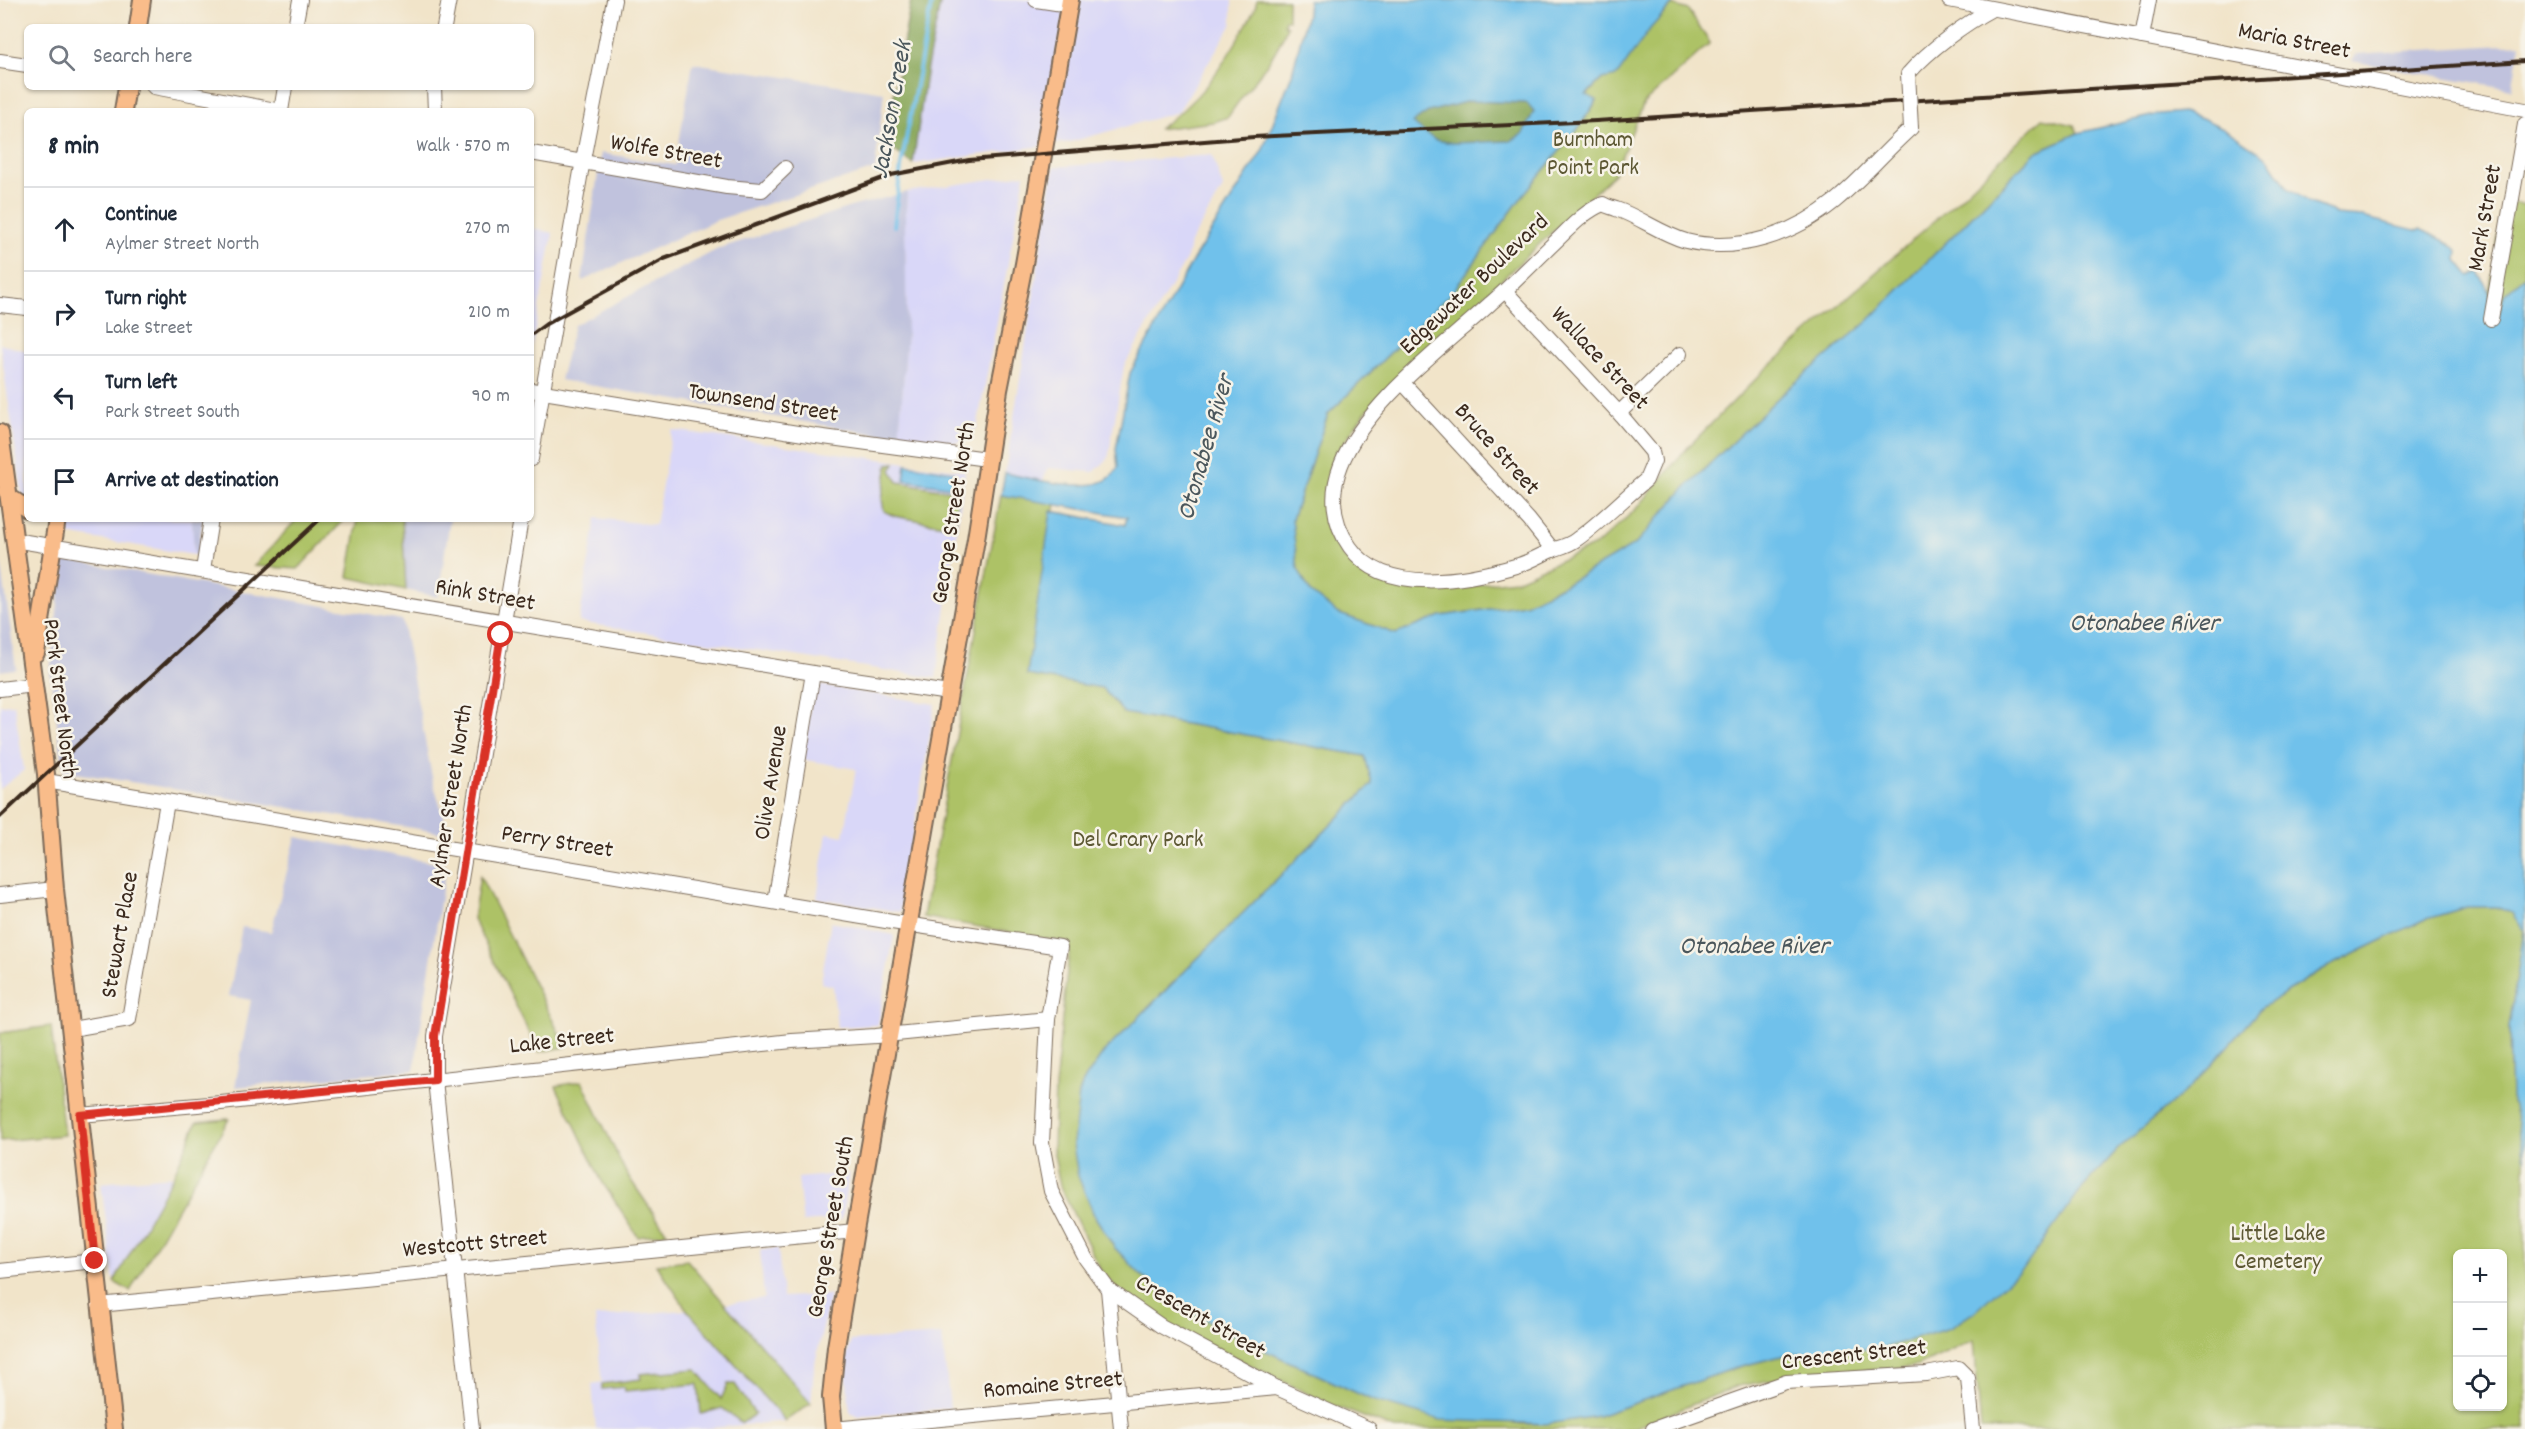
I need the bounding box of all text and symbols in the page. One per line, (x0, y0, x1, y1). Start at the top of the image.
street label: Maria Street (2235, 14, 2353, 70)
search box (24, 24, 534, 90)
water label: Jackson Creek (863, 36, 924, 182)
icon: search (45, 41, 78, 74)
text: Search here (93, 42, 192, 73)
park label: Burnham Point Park (1547, 124, 1639, 186)
street label: Wolfe Street (607, 126, 725, 180)
text: 8 min (48, 129, 99, 166)
text: Walk · 570 m (416, 133, 510, 161)
street label: Mark Street (2460, 162, 2512, 274)
text: Continue (105, 200, 177, 231)
street label: Edgewater Boulevard (1393, 206, 1557, 364)
icon: ahead (48, 213, 81, 246)
text: 270 m (464, 215, 510, 243)
text: Aylmer Street North (105, 231, 259, 259)
text: Turn right (105, 284, 187, 315)
icon: right (48, 297, 81, 330)
text: 210 m (468, 299, 510, 327)
street label: Wallace Street (1542, 299, 1656, 419)
text: Lake Street (105, 315, 193, 343)
text: Turn left (105, 368, 177, 399)
water label: Otonabee River (1169, 368, 1246, 525)
street label: Townsend Street (686, 375, 841, 433)
icon: left (48, 381, 81, 414)
text: 90 m (472, 383, 510, 411)
street label: Bruce Street (1445, 396, 1547, 504)
text: Park Street South (105, 399, 240, 427)
street label: George Street North (924, 420, 986, 606)
icon: arrive (48, 465, 81, 498)
text: Arrive at destination (105, 466, 279, 497)
street label: Rink Street (432, 571, 538, 622)
water label: Otonabee River (2069, 606, 2222, 643)
street label: Park Street North (32, 617, 86, 781)
route start (487, 621, 513, 647)
street label: Aylmer Street North (421, 702, 483, 890)
street label: Olive Avenue (746, 723, 798, 843)
street label: Perry Street (499, 817, 616, 869)
park label: Del Crary Park (1072, 824, 1204, 858)
street label: Stewart Place (93, 869, 149, 1001)
water label: Otonabee River (1679, 929, 1832, 966)
street label: Lake Street (508, 1020, 616, 1064)
street label: George Street South (799, 1133, 865, 1321)
park label: Little Lake Cemetery (2230, 1218, 2326, 1280)
street label: Westcott Street (401, 1222, 549, 1268)
route end (81, 1247, 107, 1273)
map controls (2453, 1249, 2507, 1411)
button: + (2453, 1249, 2507, 1303)
street label: Crescent Street (1129, 1267, 1272, 1369)
button: − (2453, 1303, 2507, 1357)
street label: Crescent Street (1780, 1331, 1928, 1381)
button: locate (2453, 1357, 2507, 1411)
street label: Romaine Street (982, 1363, 1124, 1409)

